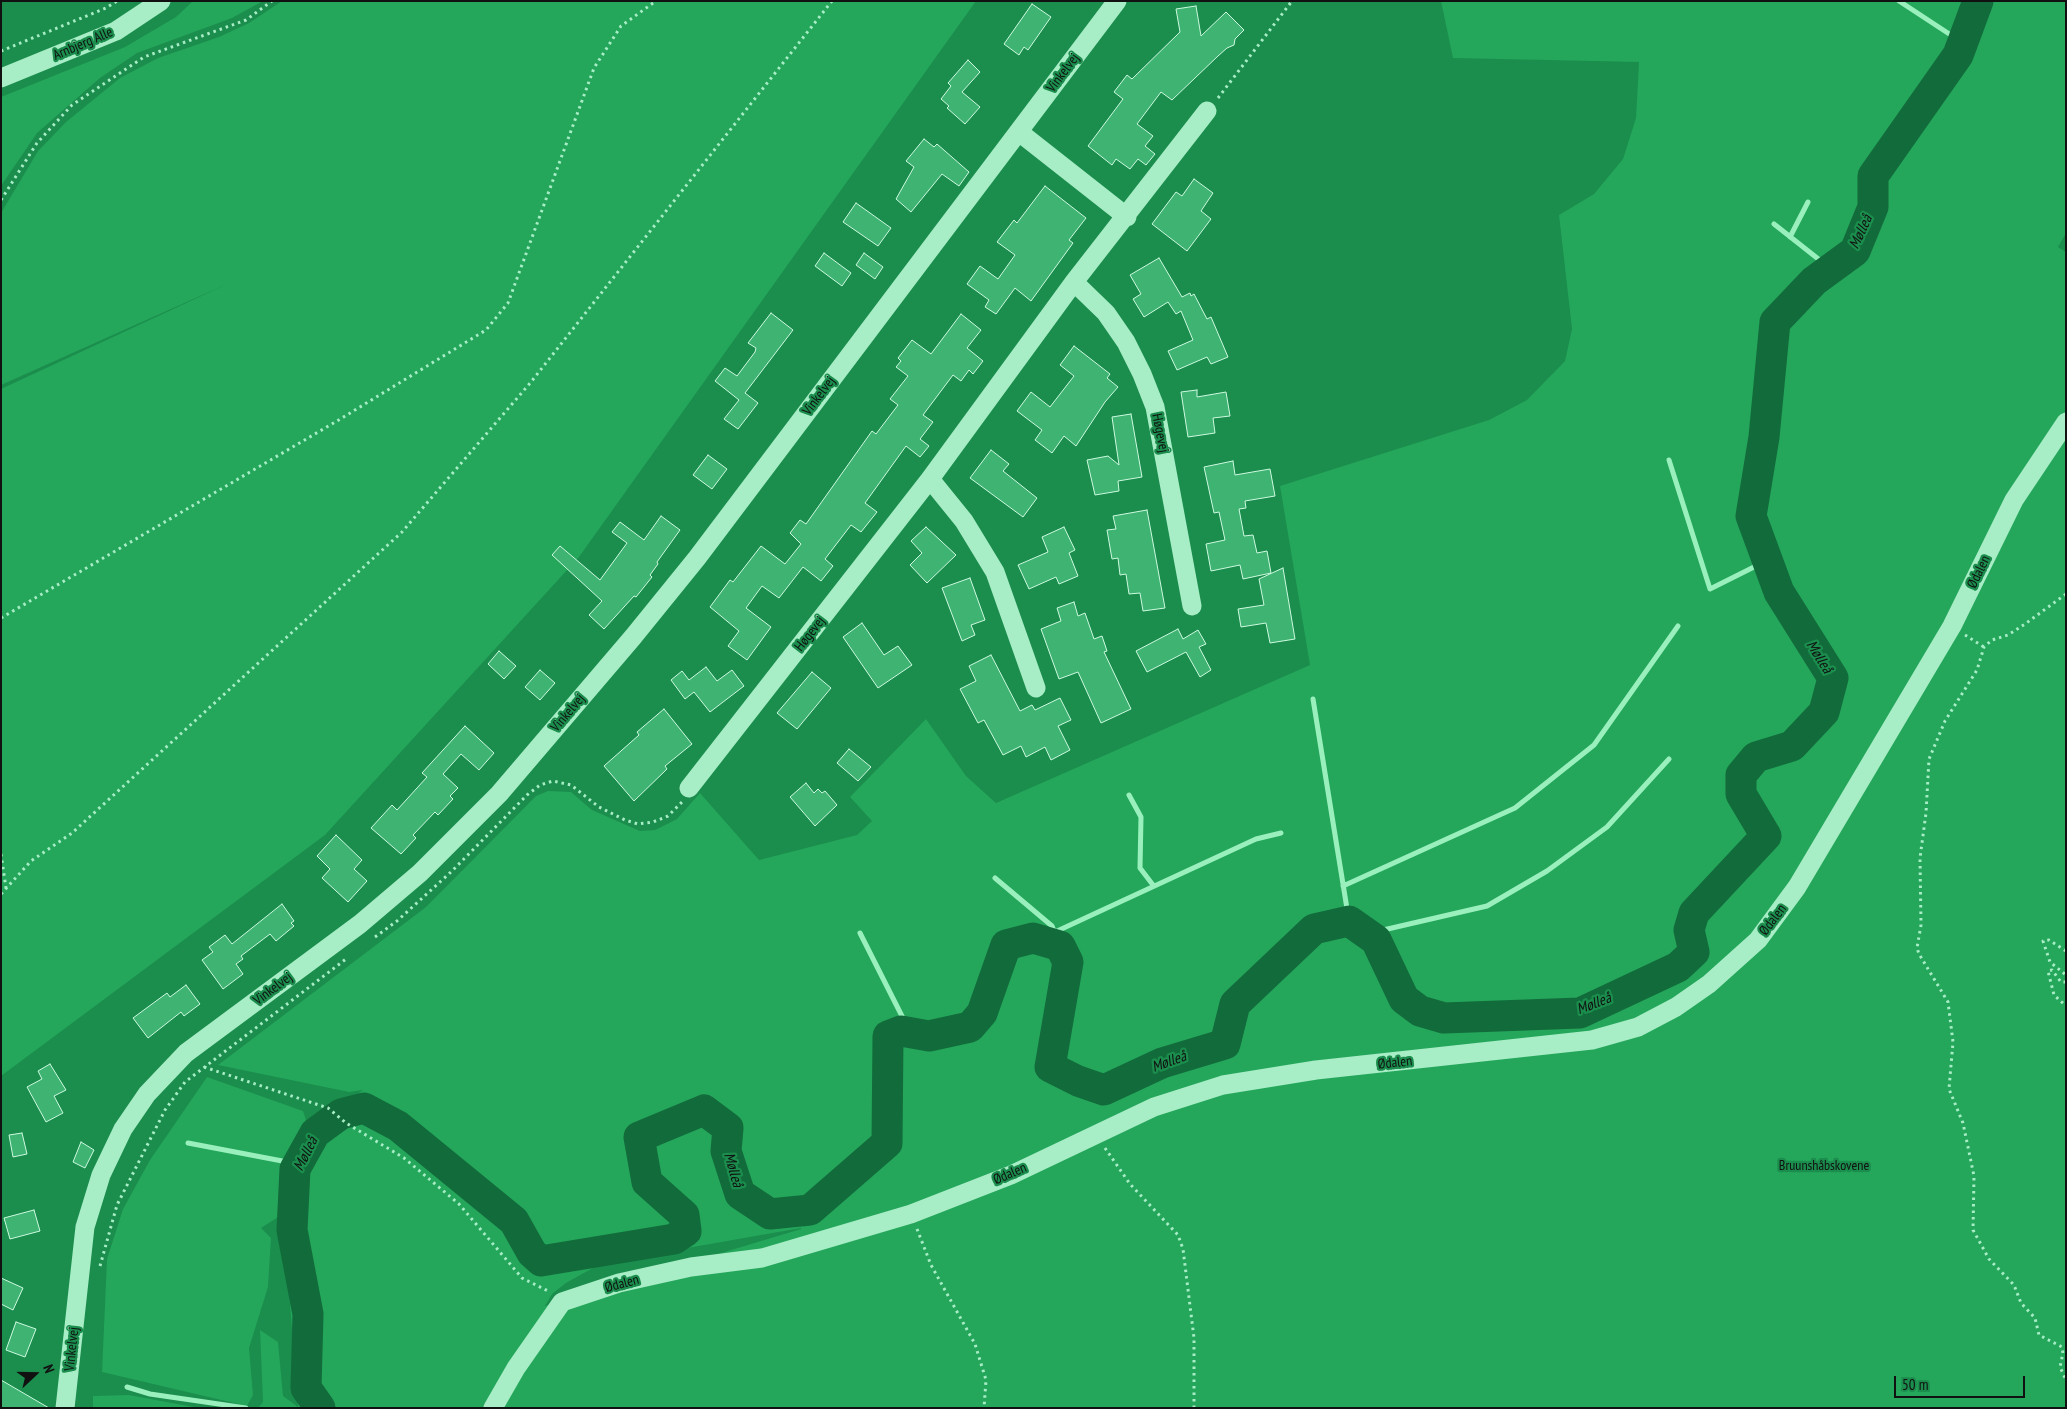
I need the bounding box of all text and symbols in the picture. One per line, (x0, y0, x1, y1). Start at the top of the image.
street label: Arnbjerg Alle (51, 24, 115, 64)
street label: Vinkelvej (1043, 50, 1083, 96)
water label: Mølleå (1845, 212, 1877, 252)
street label: Vinkelvej (799, 373, 839, 419)
street label: Høgevej (1148, 412, 1172, 454)
street label: Ødalen (1964, 553, 1994, 591)
street label: Høgevej (791, 613, 829, 655)
water label: Mølleå (1802, 637, 1836, 677)
street label: Vinkelvej (547, 691, 589, 735)
street label: Ødalen (1756, 901, 1790, 939)
street label: Vinkelvej (250, 969, 296, 1009)
water label: Mølleå (1574, 989, 1614, 1019)
water label: Mølleå (1149, 1048, 1189, 1076)
street label: Ødalen (1377, 1053, 1413, 1073)
water label: Mølleå (290, 1134, 322, 1174)
water label: Mølleå (719, 1151, 747, 1189)
park label: Bruunshåbskovene (1779, 1158, 1869, 1174)
street label: Ødalen (991, 1160, 1029, 1188)
street label: Ødalen (603, 1271, 641, 1297)
street label: Vinkelvej (61, 1326, 83, 1372)
north arrow (10, 1349, 60, 1399)
text: N (39, 1362, 59, 1375)
scale bar (1897, 1366, 2028, 1398)
text: 50 m (1902, 1375, 1928, 1394)

